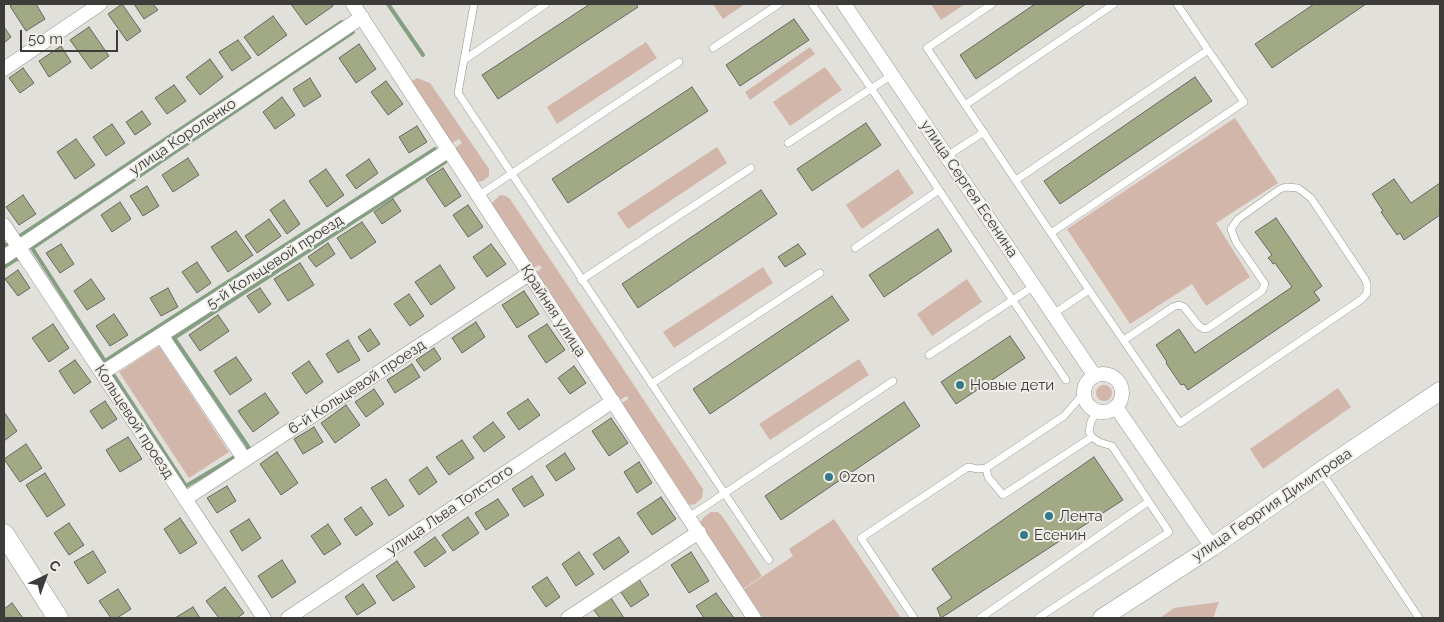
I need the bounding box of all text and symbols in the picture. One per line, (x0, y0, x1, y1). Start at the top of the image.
scale bar (22, 20, 120, 52)
text: 50 m (28, 30, 63, 48)
street label: улица Короленко (126, 95, 240, 179)
street label: улица Сергея Есенина (916, 117, 1022, 261)
street label: 5-й Кольцевой проезд (203, 211, 347, 313)
street label: Крайняя улица (516, 261, 590, 361)
street label: 6-й Кольцевой проезд (285, 336, 429, 438)
street label: Кольцевой проезд (90, 362, 178, 482)
place label: Новые дети (970, 376, 1054, 394)
marker: Новые дети (954, 379, 966, 391)
street label: улица Георгия Димитрова (1189, 445, 1355, 565)
street label: улица Льва Толстого (383, 461, 517, 559)
place label: Ozon (839, 468, 875, 486)
marker: Ozon (823, 471, 835, 483)
place label: Лента (1059, 507, 1103, 525)
marker: Лента (1043, 510, 1055, 522)
place label: Есенин (1034, 526, 1086, 544)
marker: Есенин (1018, 529, 1030, 541)
north arrow (20, 552, 70, 602)
text: С (46, 557, 64, 575)

